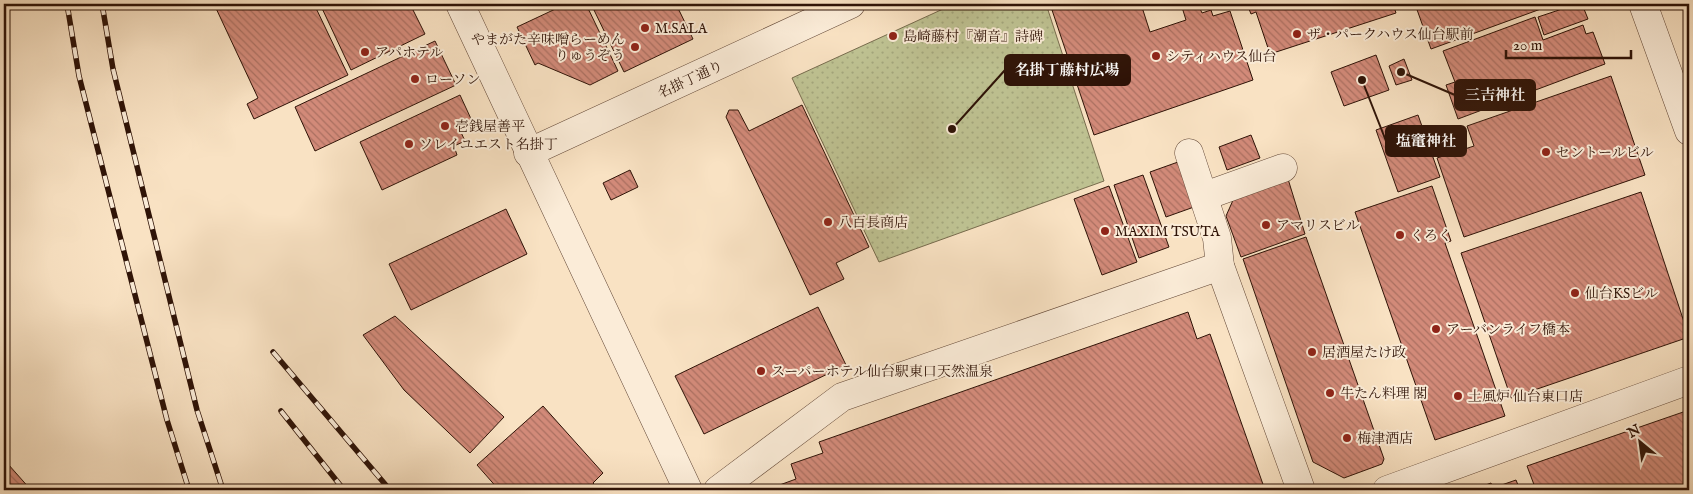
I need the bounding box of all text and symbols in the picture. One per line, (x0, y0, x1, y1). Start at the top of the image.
place label: M.SALA (655, 20, 708, 38)
marker: M.SALA (639, 22, 651, 34)
place label: ザ・パークハウス仙台駅前 (1307, 26, 1474, 44)
place label: 島崎藤村『潮音』詩碑 (903, 28, 1043, 46)
marker: ザ・パークハウス仙台駅前 (1291, 28, 1303, 40)
scale bar (1506, 28, 1630, 60)
marker: 島崎藤村『潮音』詩碑 (887, 30, 899, 42)
place label: やまがた辛味噌らーめん りゅうぞう (471, 31, 625, 65)
text: 20 m (1513, 36, 1543, 55)
marker: やまがた辛味噌らーめん りゅうぞう (629, 41, 641, 53)
place label: アパホテル (375, 44, 443, 62)
marker: アパホテル (359, 46, 371, 58)
place label: シティハウス仙台 (1166, 48, 1276, 66)
marker: シティハウス仙台 (1150, 50, 1162, 62)
callout: 名掛丁藤村広場 (1005, 55, 1130, 85)
street label: 名掛丁通り (655, 57, 726, 103)
text: 名掛丁藤村広場 (1014, 61, 1120, 80)
place label: ローソン (425, 71, 480, 89)
marker: ローソン (409, 73, 421, 85)
callout: 三吉神社 (1455, 80, 1535, 110)
text: 三吉神社 (1465, 86, 1525, 105)
place label: 壱銭屋善平 (455, 118, 525, 136)
marker: 壱銭屋善平 (439, 120, 451, 132)
callout: 塩竃神社 (1386, 126, 1466, 156)
text: 塩竃神社 (1396, 132, 1456, 151)
place label: ソレイユエスト名掛丁 (419, 136, 558, 154)
marker: ソレイユエスト名掛丁 (403, 138, 415, 150)
place label: セントールビル (1556, 144, 1654, 162)
marker: セントールビル (1540, 146, 1552, 158)
place label: 八百長商店 (838, 214, 908, 232)
marker: 八百長商店 (822, 216, 834, 228)
place label: アマリスビル (1276, 217, 1360, 235)
marker: アマリスビル (1260, 219, 1272, 231)
place label: MAXIM TSUTA (1115, 223, 1220, 241)
marker: MAXIM TSUTA (1099, 225, 1111, 237)
place label: くろく (1410, 227, 1452, 245)
marker: くろく (1394, 229, 1406, 241)
place label: 仙台KSビル (1585, 285, 1658, 303)
marker: 仙台KSビル (1569, 287, 1581, 299)
place label: アーバンライフ橋本 (1446, 321, 1570, 339)
marker: アーバンライフ橋本 (1430, 323, 1442, 335)
place label: 居酒屋たけ政 (1322, 344, 1406, 362)
marker: 居酒屋たけ政 (1306, 346, 1318, 358)
place label: スーパーホテル仙台駅東口天然温泉 (771, 363, 993, 381)
marker: スーパーホテル仙台駅東口天然温泉 (755, 365, 767, 377)
place label: 牛たん料理 閣 (1340, 385, 1427, 403)
marker: 牛たん料理 閣 (1324, 387, 1336, 399)
place label: 土風炉 仙台東口店 (1468, 388, 1583, 406)
marker: 土風炉 仙台東口店 (1452, 390, 1464, 402)
north arrow (1616, 416, 1666, 466)
text: N (1624, 421, 1644, 443)
place label: 梅津酒店 (1357, 430, 1413, 448)
marker: 梅津酒店 (1341, 432, 1353, 444)

